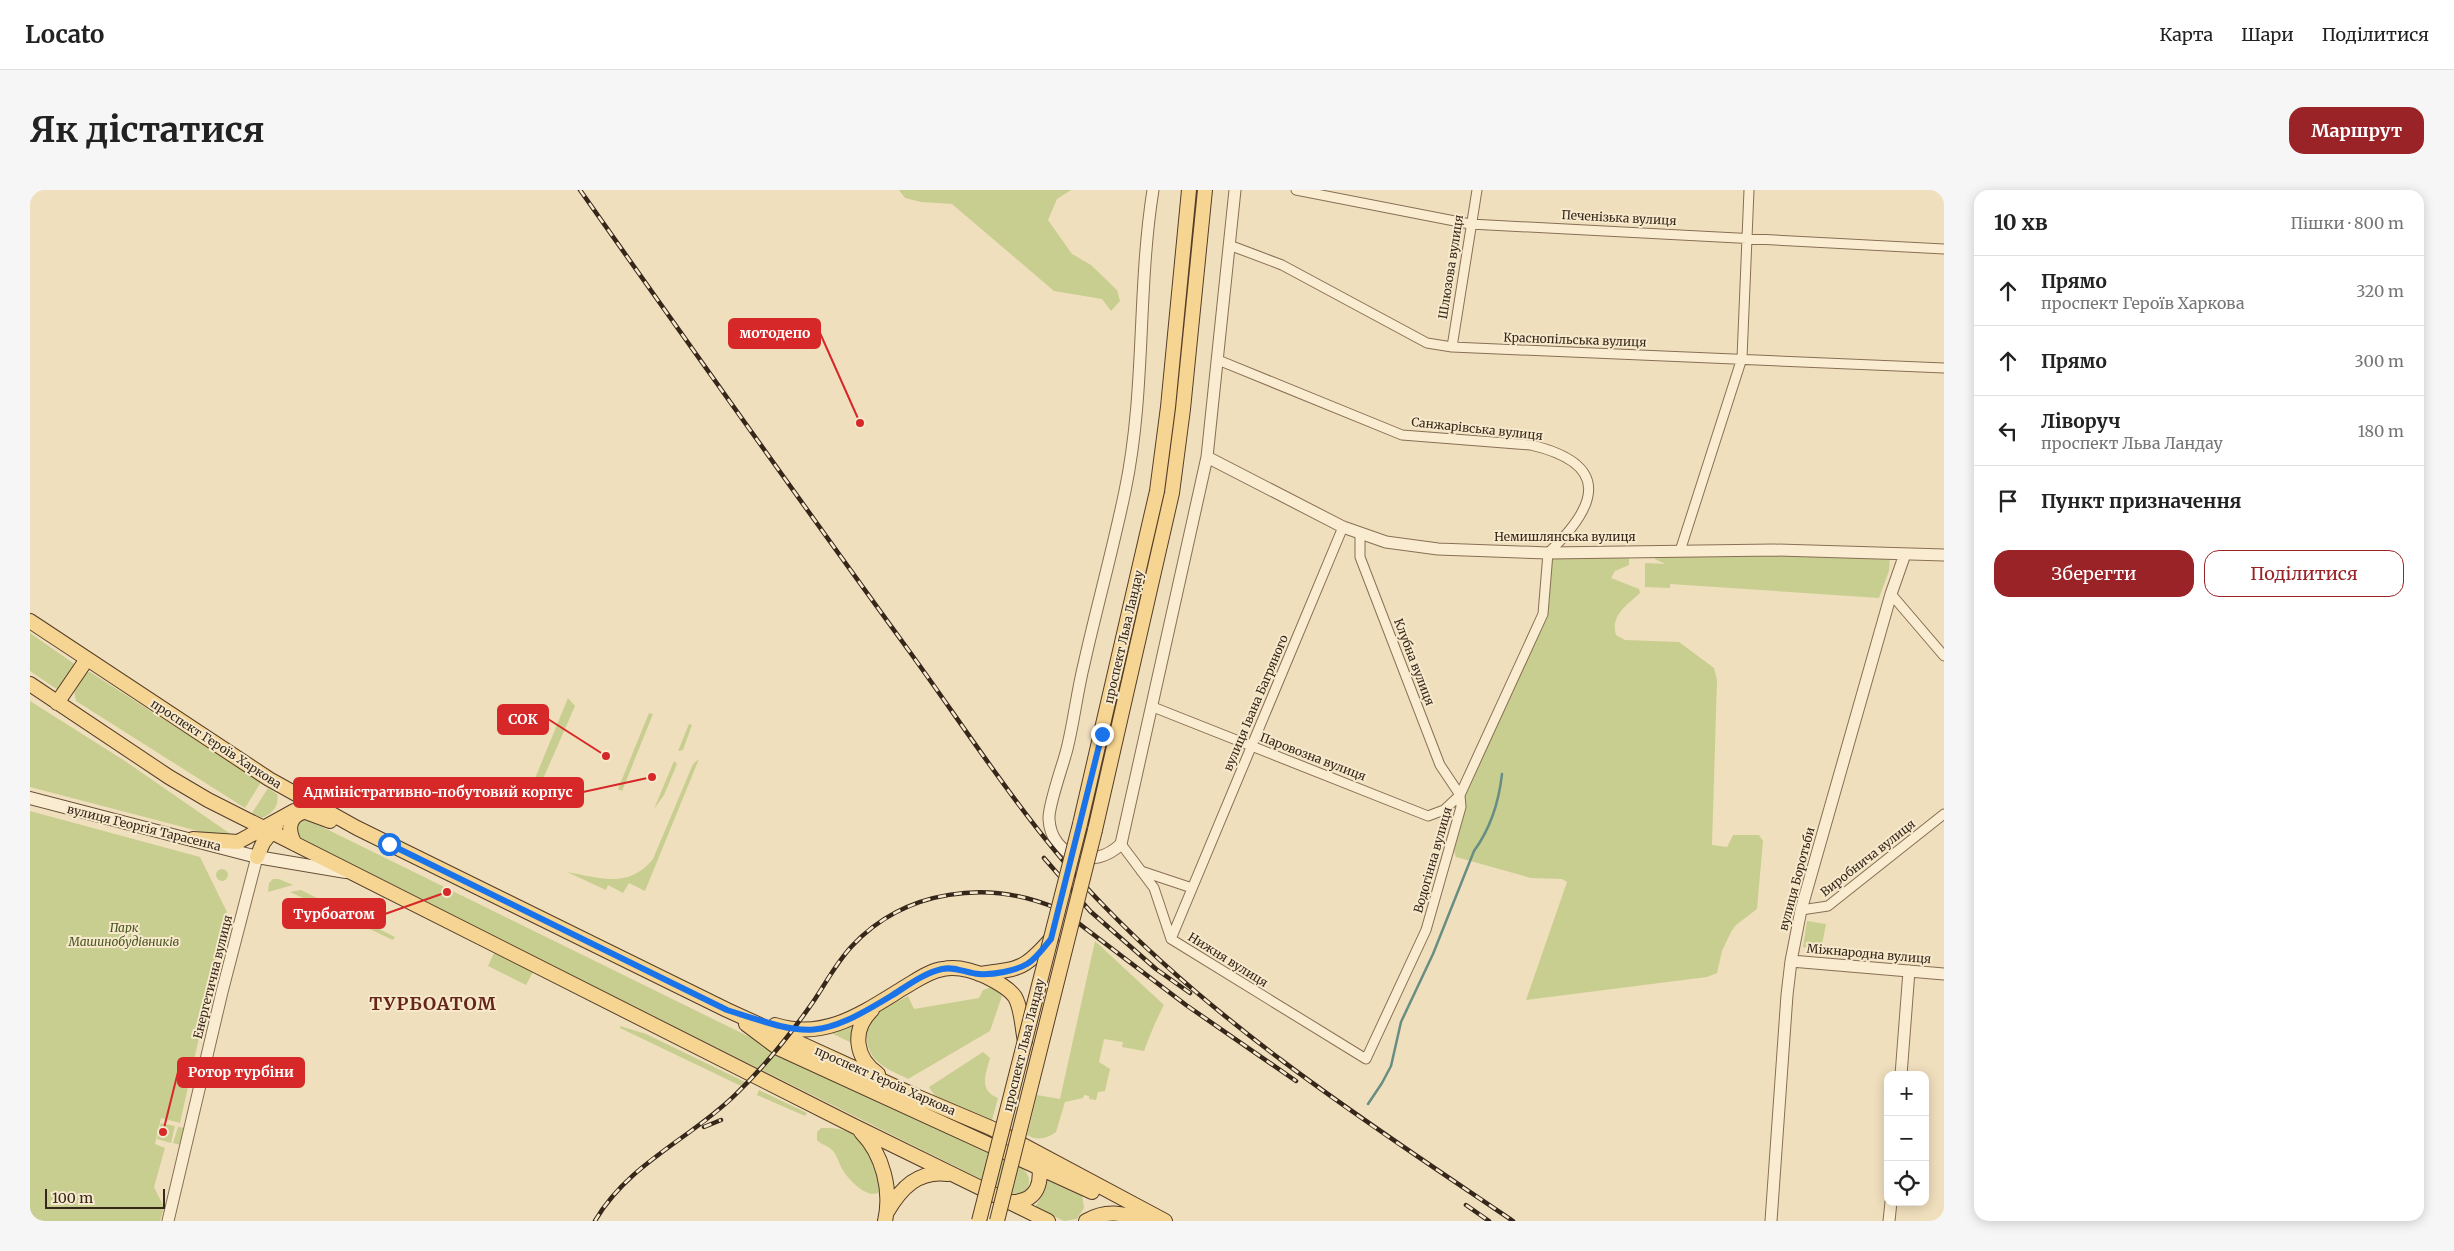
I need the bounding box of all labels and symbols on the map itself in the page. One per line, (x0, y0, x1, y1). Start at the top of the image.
street label: Печенізька вулиця (1561, 207, 1677, 228)
street label: Шлюзова вулиця (1435, 214, 1466, 320)
callout: мотодепо (729, 319, 820, 348)
text: мотодепо (740, 324, 810, 342)
street label: Краснопільська вулиця (1503, 330, 1647, 349)
street label: Санжарівська вулиця (1411, 414, 1544, 443)
street label: Немишлянська вулиця (1494, 529, 1636, 544)
street label: проспект Льва Ландау (1101, 569, 1146, 705)
street label: Клубна вулиця (1391, 616, 1438, 707)
street label: вулиця Івана Багряного (1220, 632, 1291, 773)
street label: проспект Героїв Харкова (148, 696, 285, 792)
callout: СОК (498, 705, 548, 734)
text: СОК (508, 710, 538, 728)
route end (1091, 723, 1114, 746)
street label: Паровозна вулиця (1258, 729, 1368, 784)
callout: Адміністративно-побутовий корпус (294, 778, 583, 807)
text: Адміністративно-побутовий корпус (302, 783, 573, 801)
street label: вулиця Георгія Тарасенка (66, 801, 223, 854)
street label: Водогінна вулиця (1410, 805, 1455, 915)
street label: Виробнича вулиця (1817, 816, 1918, 899)
street label: вулиця Боротьби (1775, 825, 1818, 932)
route start (378, 833, 401, 856)
callout: Турбоатом (283, 899, 385, 928)
text: Турбоатом (293, 905, 375, 923)
street label: Енергетична вулиця (190, 914, 235, 1040)
park label: Парк Машинобудівників (68, 920, 180, 949)
street label: Нижня вулиця (1186, 929, 1271, 990)
street label: Міжнародна вулиця (1806, 941, 1932, 966)
street label: проспект Льва Ландау (1000, 977, 1047, 1113)
district label: ТУРБОАТОМ (369, 992, 497, 1015)
street label: проспект Героїв Харкова (812, 1043, 958, 1119)
callout: Ротор турбіни (178, 1058, 304, 1087)
text: Ротор турбіни (188, 1063, 294, 1081)
scale bar (45, 1186, 165, 1209)

